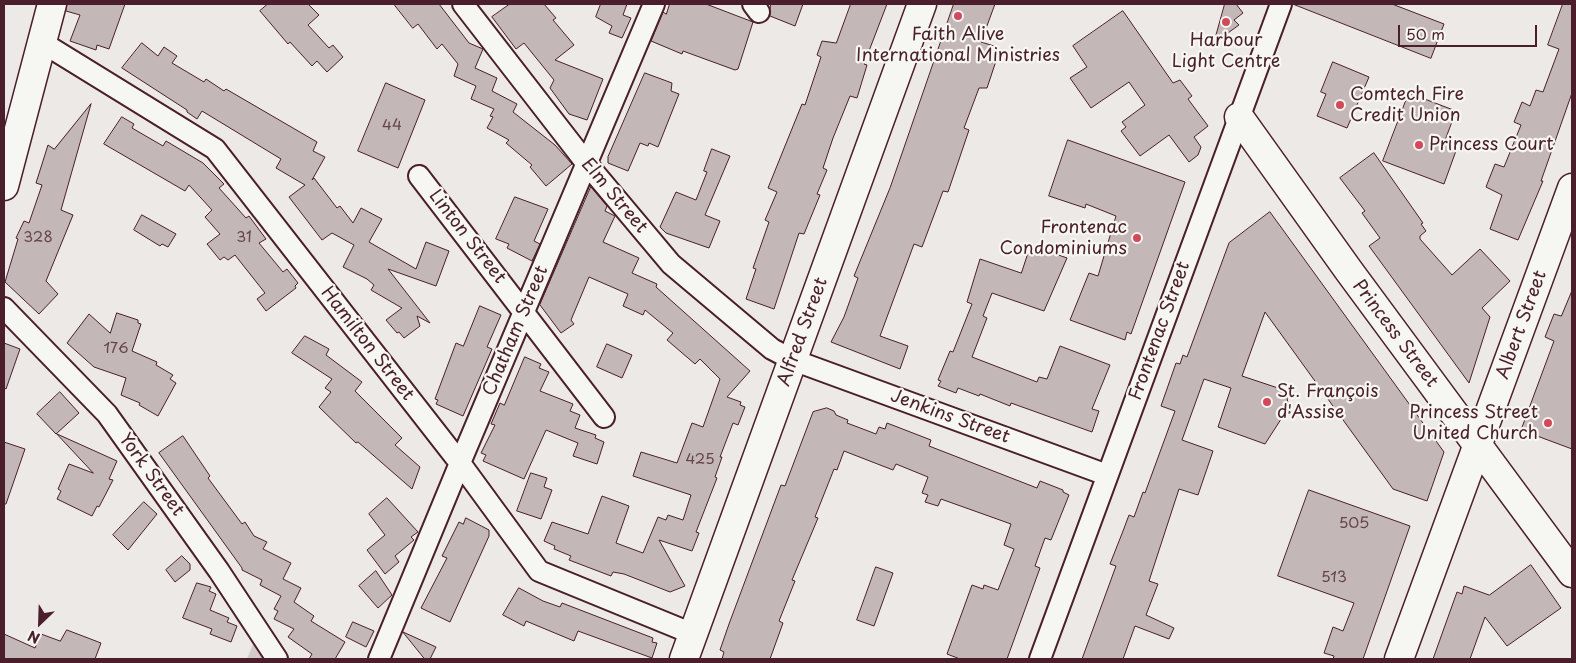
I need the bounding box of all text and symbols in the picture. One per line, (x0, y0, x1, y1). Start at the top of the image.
marker: Faith Alive International Ministries (952, 10, 964, 22)
scale bar (1401, 15, 1540, 47)
marker: Harbour Light Centre (1220, 16, 1232, 28)
text: 50 m (1406, 22, 1445, 45)
place label: Faith Alive International Ministries (856, 24, 1060, 66)
place label: Harbour Light Centre (1172, 30, 1280, 72)
place label: Comtech Fire Credit Union (1350, 84, 1464, 126)
marker: Comtech Fire Credit Union (1334, 99, 1346, 111)
house number: 44 (382, 117, 402, 135)
place label: Princess Court (1429, 134, 1553, 156)
marker: Princess Court (1413, 139, 1425, 151)
street label: Elm Street (576, 154, 652, 238)
street label: Linton Street (424, 186, 510, 288)
place label: Frontenac Condominiums (999, 217, 1127, 260)
house number: 328 (23, 229, 53, 247)
house number: 31 (236, 229, 252, 247)
marker: Frontenac Condominiums (1131, 232, 1143, 244)
street label: Frontenac Street (1125, 259, 1195, 403)
street label: Chatham Street (479, 263, 553, 399)
street label: Albert Street (1492, 268, 1552, 382)
street label: Alfred Street (773, 275, 833, 389)
street label: Princess Street (1348, 276, 1442, 392)
street label: Hamilton Street (316, 283, 418, 405)
house number: 176 (103, 340, 129, 358)
place label: St. François d'Assise (1277, 381, 1378, 424)
street label: Jenkins Street (887, 385, 1013, 449)
marker: St. François d'Assise (1261, 396, 1273, 408)
place label: Princess Street United Church (1409, 402, 1538, 444)
marker: Princess Street United Church (1542, 417, 1554, 429)
street label: York Street (114, 429, 188, 521)
house number: 425 (685, 451, 715, 469)
house number: 505 (1339, 515, 1369, 533)
house number: 513 (1321, 569, 1347, 587)
north arrow (15, 598, 65, 648)
text: N (24, 625, 43, 649)

